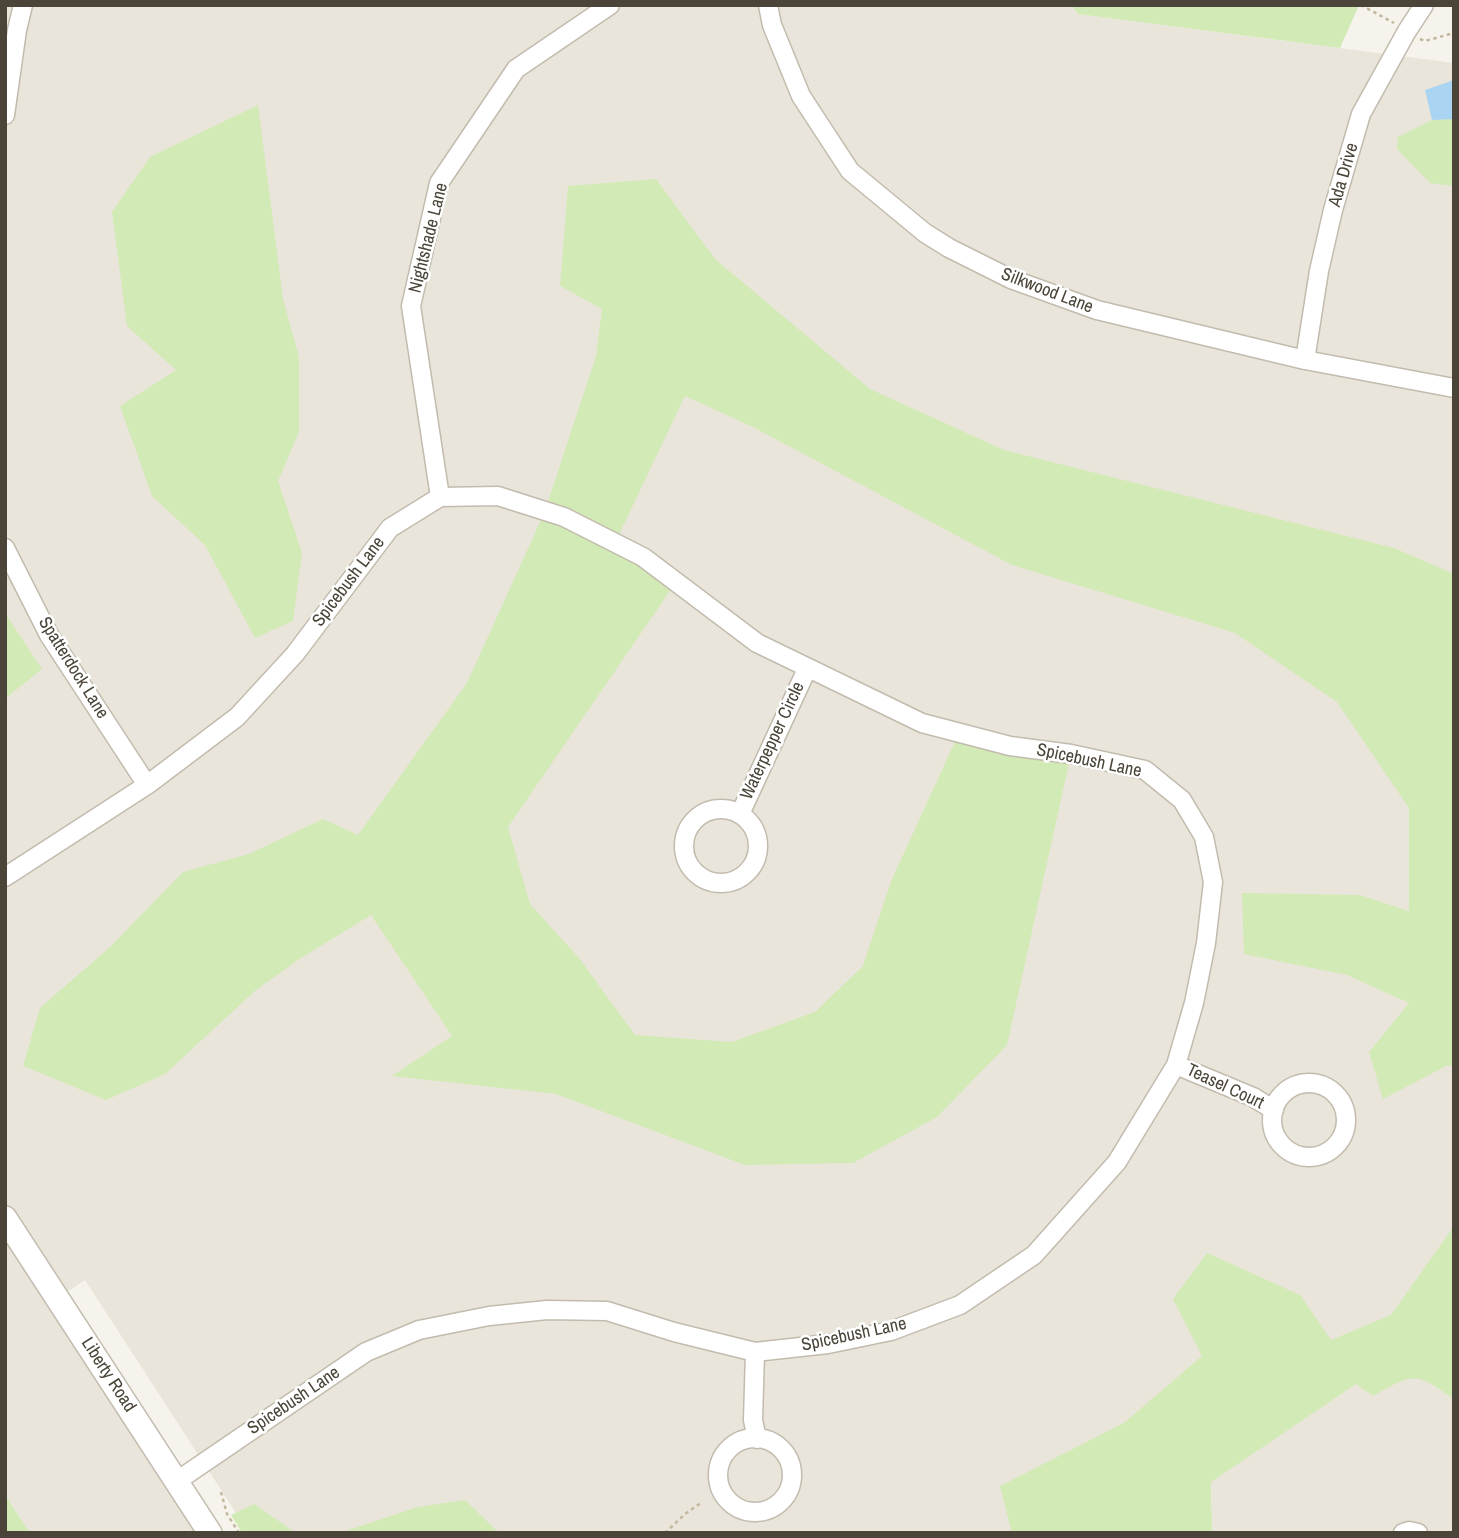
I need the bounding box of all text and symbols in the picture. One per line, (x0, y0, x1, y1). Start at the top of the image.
street label: Ada Drive (1325, 140, 1363, 210)
street label: Nightshade Lane (405, 181, 453, 295)
street label: Silkwood Lane (998, 264, 1096, 318)
street label: Spicebush Lane (308, 533, 390, 631)
street label: Spatterdock Lane (33, 613, 113, 723)
street label: Waterpepper Circle (736, 679, 810, 803)
street label: Spicebush Lane (1035, 739, 1143, 783)
street label: Teasel Court (1183, 1060, 1267, 1114)
street label: Spicebush Lane (800, 1313, 908, 1357)
street label: Liberty Road (76, 1334, 140, 1416)
street label: Spicebush Lane (244, 1362, 344, 1440)

